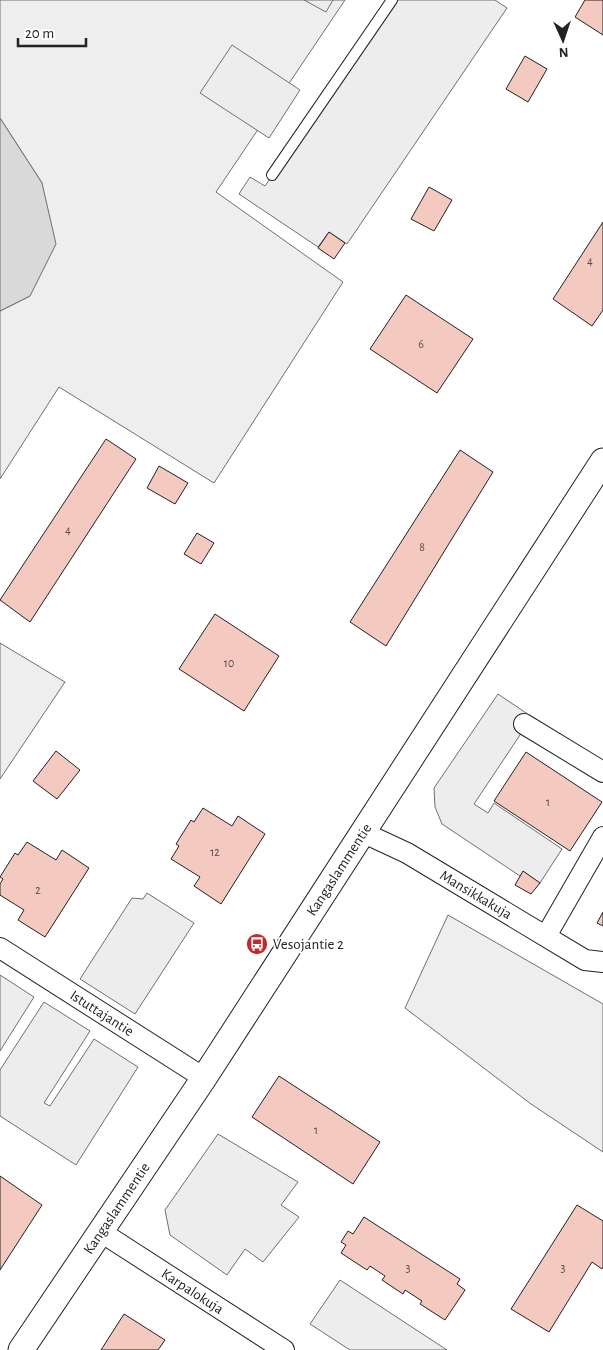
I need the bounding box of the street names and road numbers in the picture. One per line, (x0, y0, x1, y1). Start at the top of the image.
street label: Kangaslammentie (304, 821, 374, 919)
street label: Mansikkakuja (437, 868, 515, 922)
street label: Istuttajantie (67, 988, 136, 1039)
street label: Kangaslammentie (81, 1160, 153, 1257)
street label: Karpalokuja (159, 1266, 226, 1317)

